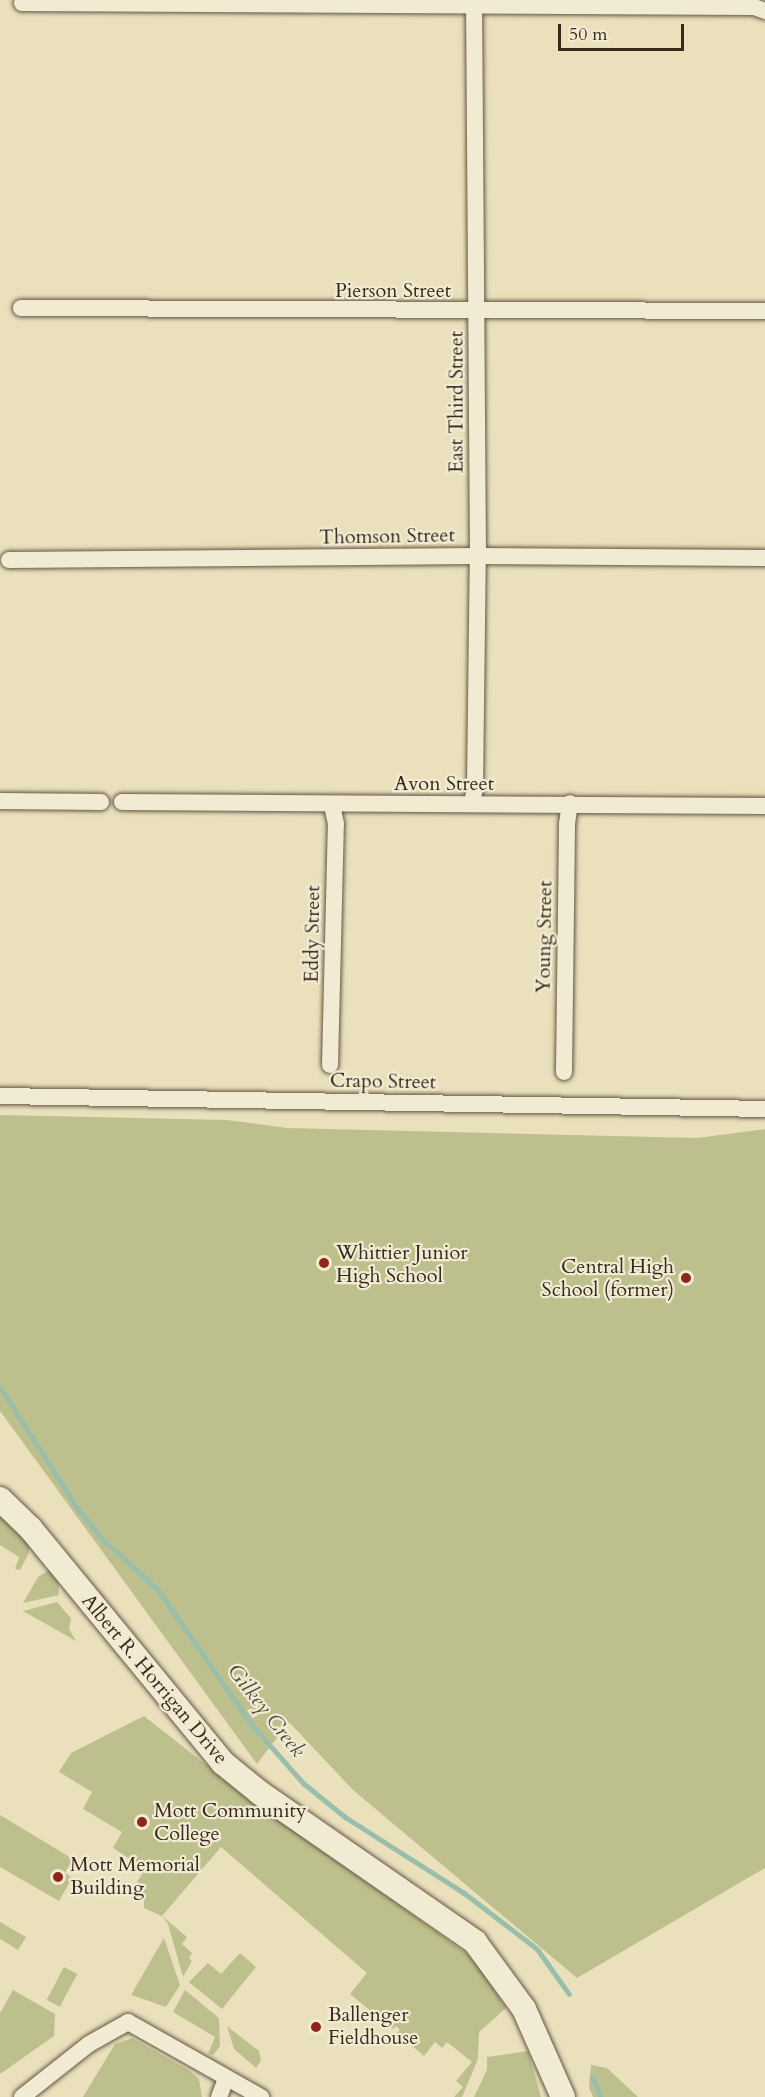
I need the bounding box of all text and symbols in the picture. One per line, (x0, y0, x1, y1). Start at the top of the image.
scale bar (561, 12, 687, 50)
text: 50 m (569, 22, 608, 47)
street label: Pierson Street (335, 278, 451, 302)
street label: East Third Street (444, 331, 468, 473)
street label: Thomson Street (319, 523, 455, 549)
street label: Avon Street (394, 771, 494, 795)
street label: Young Street (531, 880, 557, 994)
street label: Eddy Street (299, 885, 325, 983)
street label: Crapo Street (330, 1068, 436, 1094)
place label: Whittier Junior High School (336, 1240, 468, 1287)
place label: Central High School (former) (542, 1254, 674, 1301)
marker: Whittier Junior High School (317, 1256, 331, 1270)
marker: Central High School (former) (679, 1271, 693, 1285)
street label: Albert R. Horrigan Drive (77, 1589, 233, 1769)
water label: Gilkey Creek (222, 1659, 310, 1763)
place label: Mott Community College (154, 1798, 306, 1845)
marker: Mott Community College (135, 1815, 149, 1829)
place label: Mott Memorial Building (70, 1853, 200, 1900)
marker: Mott Memorial Building (51, 1870, 65, 1884)
place label: Ballenger Fieldhouse (328, 2003, 418, 2050)
marker: Ballenger Fieldhouse (309, 2020, 323, 2034)

